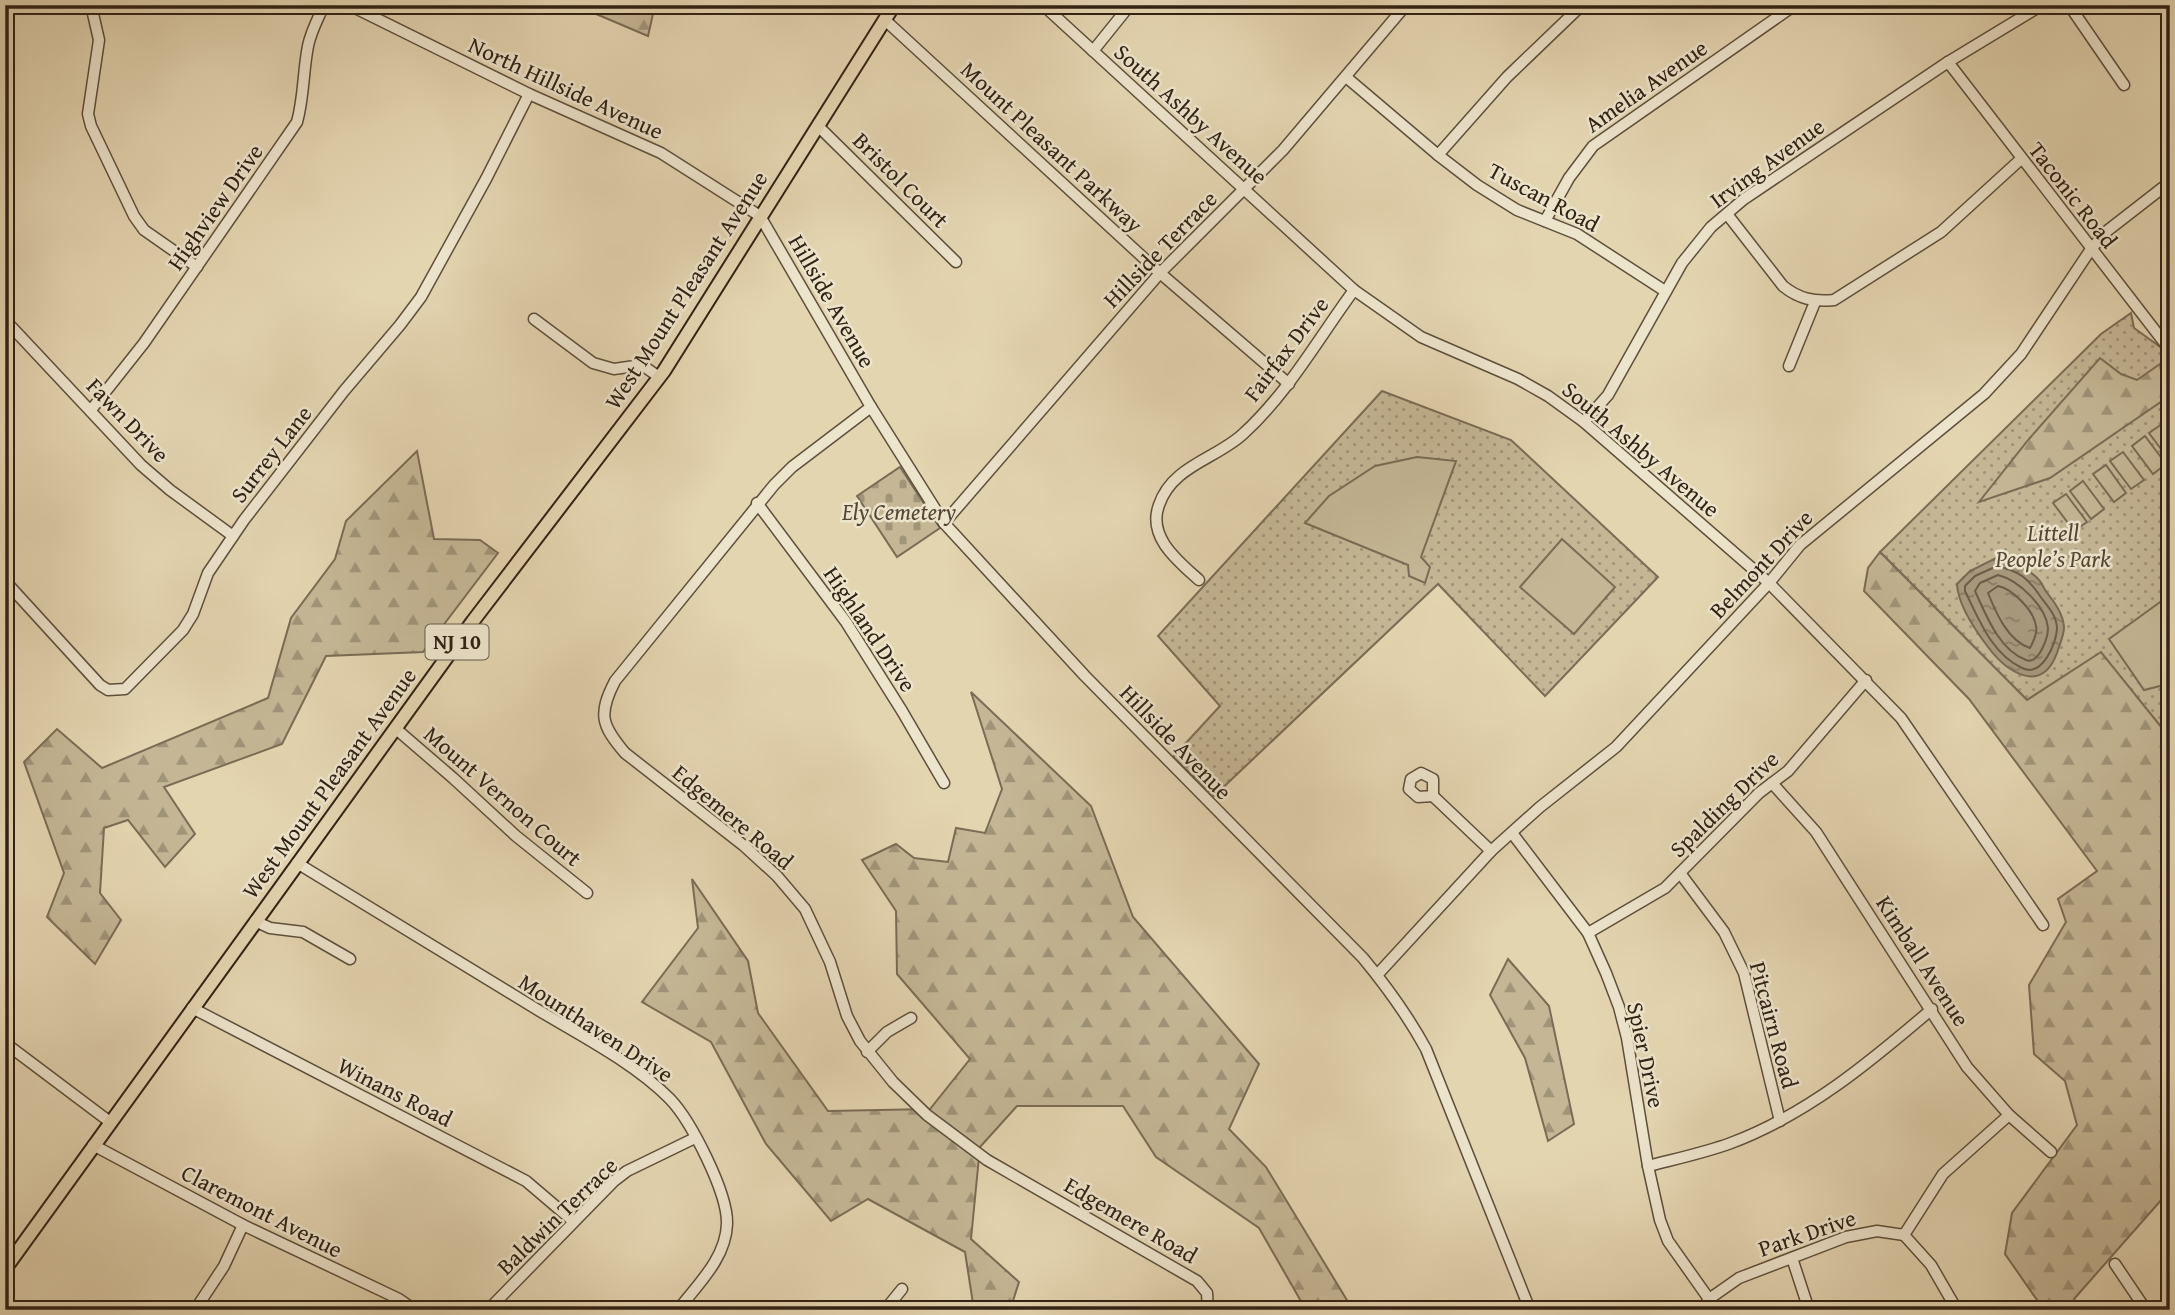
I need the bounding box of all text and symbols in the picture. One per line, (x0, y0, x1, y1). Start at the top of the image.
street label: North Hillside Avenue (463, 28, 669, 147)
street label: Amelia Avenue (1578, 31, 1714, 140)
street label: South Ashby Avenue (1107, 36, 1275, 192)
street label: Mount Pleasant Parkway (954, 53, 1151, 240)
street label: Irving Avenue (1703, 110, 1831, 215)
street label: Bristol Court (846, 124, 957, 235)
street label: Taconic Road (2021, 134, 2126, 256)
street label: Highview Drive (159, 137, 270, 277)
street label: Tuscan Road (1483, 153, 1606, 240)
street label: West Mount Pleasant Avenue (596, 164, 775, 415)
street label: Hillside Terrace (1095, 183, 1224, 315)
street label: Hillside Avenue (781, 228, 884, 374)
street label: Fairfax Drive (1235, 289, 1336, 408)
street label: Fawn Drive (79, 370, 177, 470)
street label: South Ashby Avenue (1555, 373, 1727, 524)
street label: Surrey Lane (222, 398, 319, 509)
park label: Ely Cemetery (841, 495, 957, 528)
street label: Belmont Drive (1701, 502, 1820, 626)
park label: Littell People’s Park (1995, 516, 2111, 575)
street label: Highland Drive (816, 559, 925, 698)
road number: NJ 10 (426, 624, 489, 660)
street label: West Mount Pleasant Avenue (233, 660, 424, 905)
street label: Hillside Avenue (1113, 677, 1240, 807)
street label: Mount Vernon Court (417, 718, 590, 874)
street label: Spalding Drive (1662, 743, 1786, 864)
street label: Edgemere Road (666, 756, 801, 878)
street label: Kimball Avenue (1869, 889, 1978, 1033)
street label: Pitcairn Road (1742, 958, 1807, 1093)
street label: Mounthaven Drive (512, 965, 680, 1090)
street label: Spier Drive (1619, 999, 1674, 1111)
street label: Winans Road (332, 1048, 459, 1135)
street label: Baldwin Terrace (489, 1149, 625, 1282)
street label: Claremont Avenue (176, 1156, 349, 1265)
street label: Edgemere Road (1059, 1168, 1205, 1271)
street label: Park Drive (1754, 1200, 1860, 1265)

